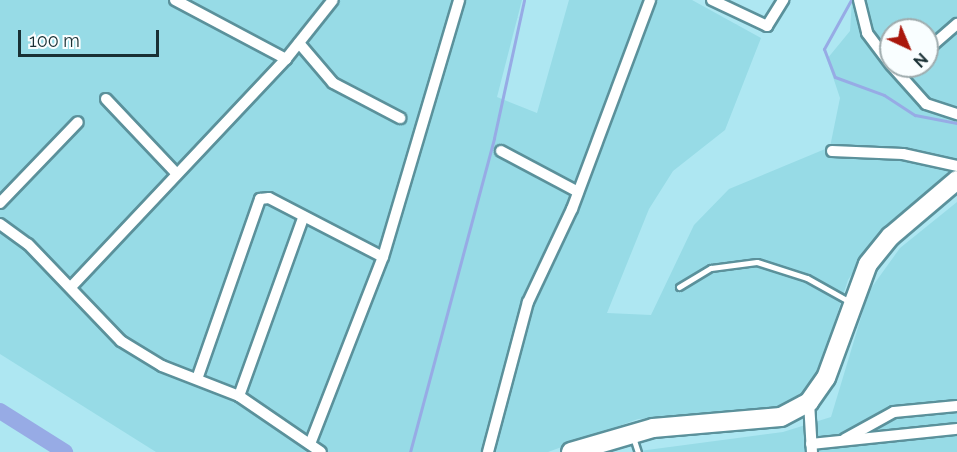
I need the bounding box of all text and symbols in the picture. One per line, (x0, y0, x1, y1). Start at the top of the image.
scale bar (21, 18, 162, 56)
north arrow (879, 18, 939, 78)
text: 100 m (29, 30, 80, 51)
text: N (909, 49, 931, 71)

